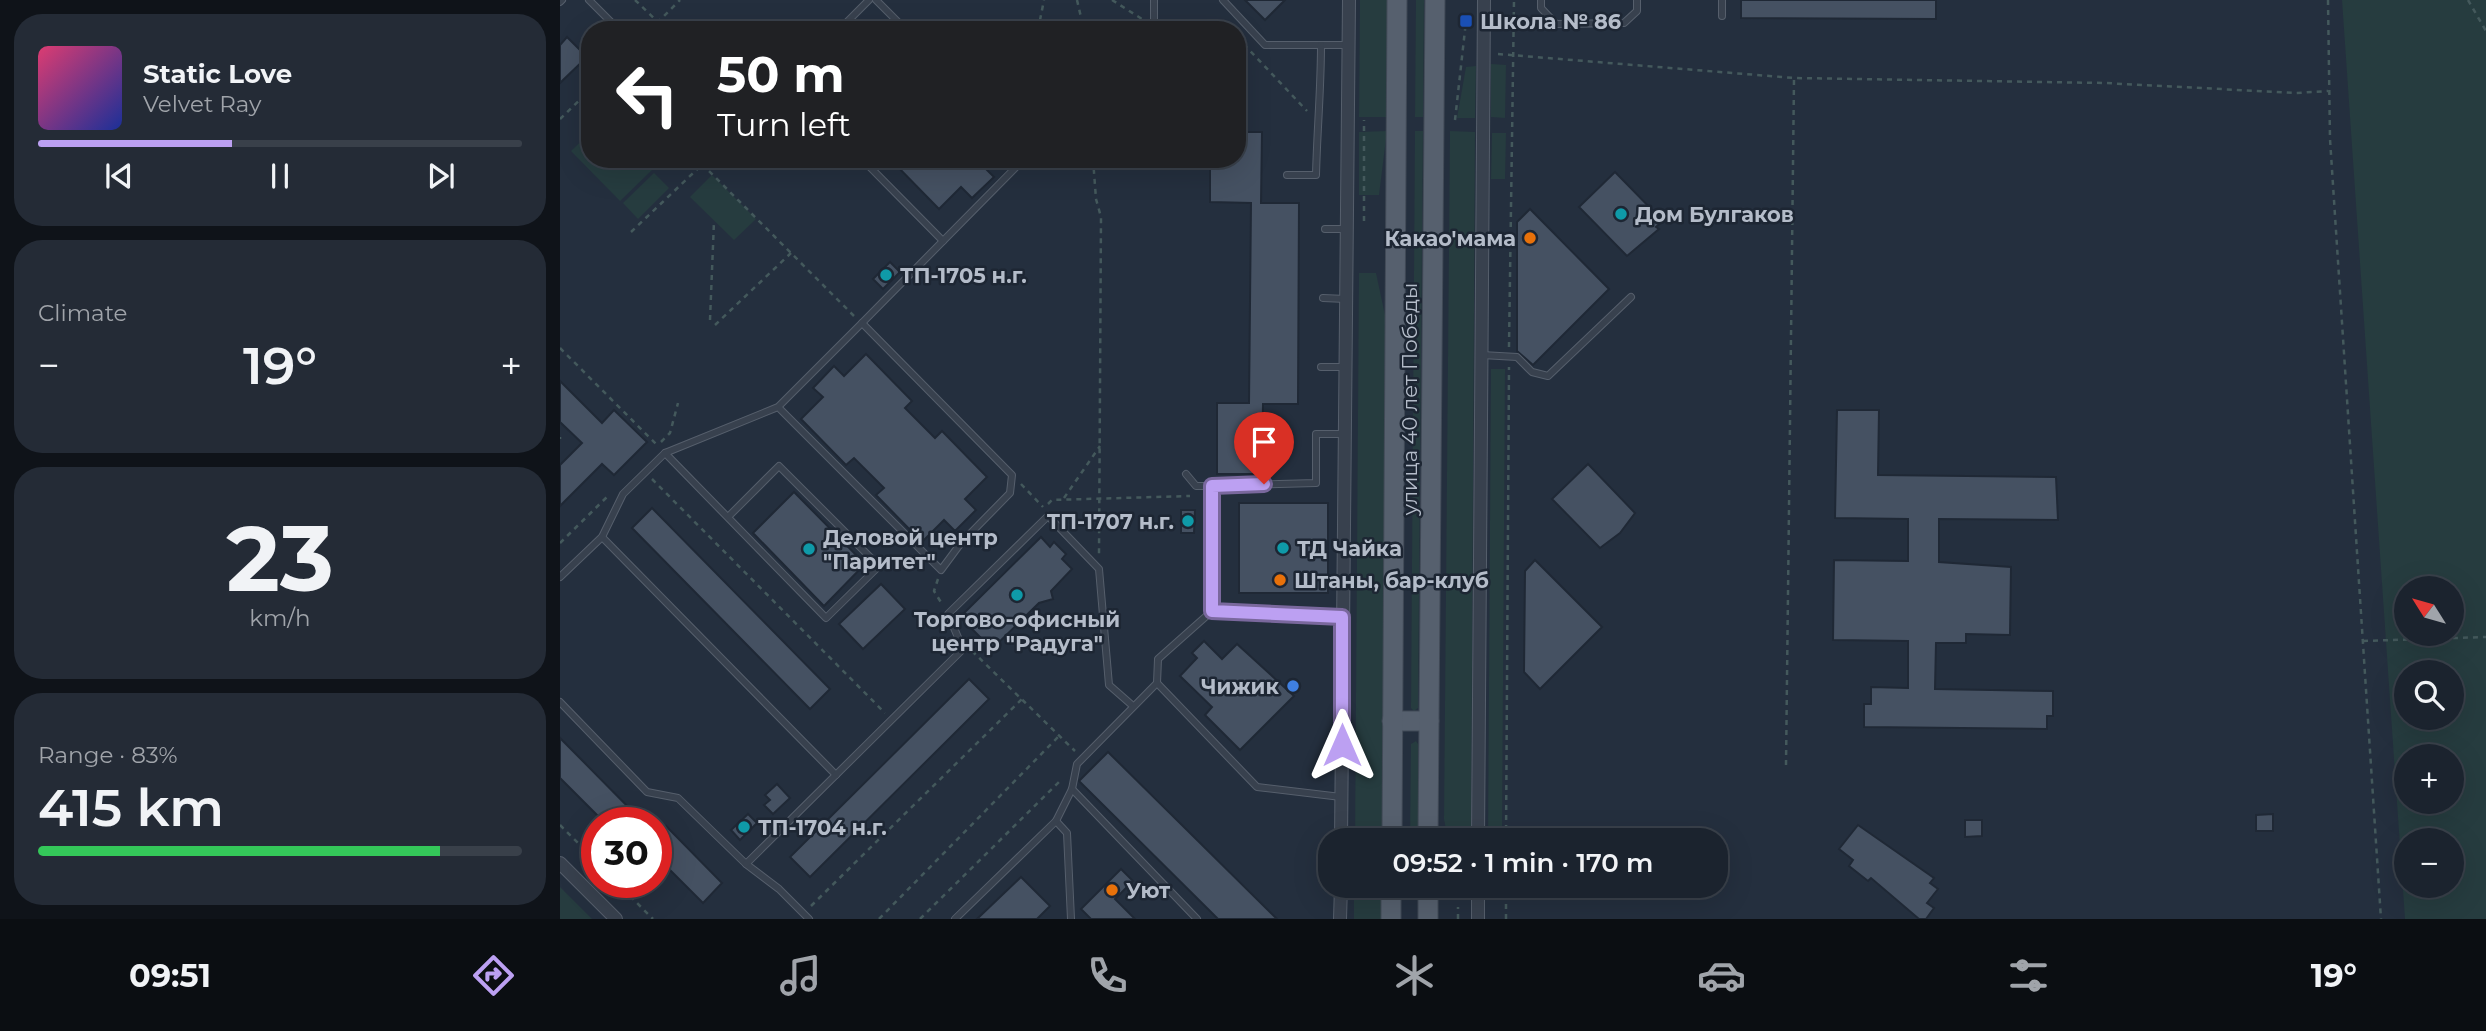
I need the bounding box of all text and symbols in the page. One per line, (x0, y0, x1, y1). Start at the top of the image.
place label: Школа № 86 (1480, 9, 1621, 34)
marker: Школа № 86 (1458, 13, 1474, 29)
text: 50 m (717, 45, 845, 104)
icon: left (602, 49, 693, 140)
text: Static Love (143, 58, 292, 90)
text: Velvet Ray (143, 90, 261, 118)
text: Turn left (717, 105, 851, 144)
icon: previous (100, 157, 138, 195)
icon: pause (261, 157, 299, 195)
icon: next (422, 157, 460, 195)
place label: Дом Булгаков (1635, 202, 1794, 227)
marker: Дом Булгаков (1613, 206, 1629, 222)
place label: Какао'мама (1384, 226, 1516, 251)
marker: Какао'мама (1522, 230, 1538, 246)
place label: ТП-1705 н.г. (900, 263, 1027, 288)
marker: ТП-1705 н.г. (878, 267, 894, 283)
street label: улица 40 лет Победы (1397, 283, 1422, 516)
text: Climate (38, 299, 127, 327)
text: 19° (243, 334, 317, 397)
text: − (38, 342, 60, 389)
text: + (500, 342, 522, 389)
pin (1234, 412, 1294, 484)
icon: arrive (1245, 423, 1283, 461)
text: 23 (226, 503, 334, 614)
place label: ТП-1707 н.г. (1047, 509, 1174, 534)
marker: ТП-1707 н.г. (1180, 513, 1196, 529)
place label: Деловой центр "Паритет" (823, 525, 998, 574)
place label: ТД Чайка (1297, 536, 1402, 561)
marker: ТД Чайка (1275, 540, 1291, 556)
marker: Деловой центр "Паритет" (801, 541, 817, 557)
place label: Штаны, бар-клуб (1294, 568, 1489, 593)
marker: Штаны, бар-клуб (1272, 572, 1288, 588)
north arrow (2394, 576, 2464, 646)
map controls (2394, 576, 2464, 898)
marker: Торгово-офисный центр "Радуга" (1009, 587, 1025, 603)
text: km/h (249, 604, 311, 632)
place label: Торгово-офисный центр "Радуга" (914, 607, 1120, 656)
button: search (2394, 660, 2464, 730)
place label: Чижик (1201, 674, 1280, 699)
marker: Чижик (1285, 678, 1301, 694)
position arrow (1305, 708, 1379, 782)
text: Range · 83% (38, 741, 178, 769)
button: + (2394, 744, 2464, 814)
text: 415 km (38, 776, 224, 839)
speed limit sign: 30 (581, 807, 672, 898)
place label: ТП-1704 н.г. (758, 815, 887, 840)
marker: ТП-1704 н.г. (736, 819, 752, 835)
button: − (2394, 828, 2464, 898)
text: 09:52 · 1 min · 170 m (1393, 847, 1653, 879)
place label: Уют (1126, 878, 1171, 903)
marker: Уют (1104, 882, 1120, 898)
icon: directions (469, 951, 518, 1000)
icon: music (776, 951, 825, 1000)
icon: phone (1083, 951, 1132, 1000)
icon: climate (1390, 951, 1439, 1000)
icon: car (1697, 951, 1746, 1000)
icon: filters (2004, 951, 2053, 1000)
text: 09:51 (129, 956, 211, 995)
text: 19° (2311, 956, 2357, 995)

